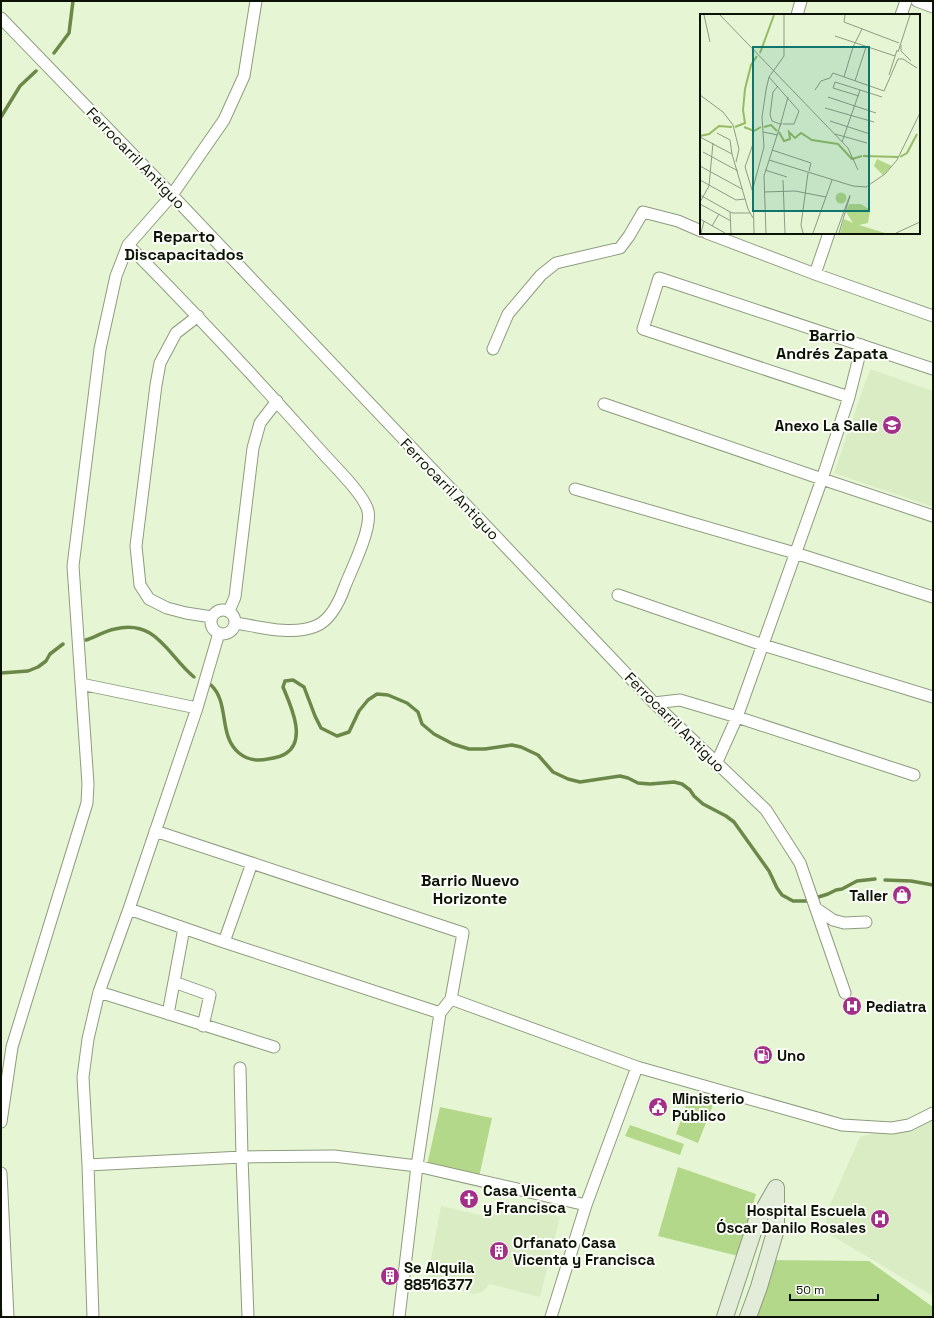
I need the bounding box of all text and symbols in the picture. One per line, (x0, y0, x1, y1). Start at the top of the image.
inset map (700, 14, 920, 234)
street label: Ferrocarril Antiguo (83, 103, 189, 213)
district label: Reparto Discapacitados (124, 226, 244, 265)
district label: Barrio Andrés Zapata (776, 325, 888, 364)
school or university icon: Anexo La Salle (881, 414, 903, 436)
place label: Anexo La Salle (775, 416, 878, 435)
street label: Ferrocarril Antiguo (397, 434, 503, 544)
street label: Ferrocarril Antiguo (621, 668, 729, 776)
district label: Barrio Nuevo Horizonte (421, 870, 519, 909)
shop icon: Taller (891, 884, 913, 906)
place label: Taller (849, 886, 888, 905)
hospital icon: Pediatra (841, 995, 863, 1017)
place label: Pediatra (866, 997, 927, 1016)
fuel station icon: Uno (752, 1044, 774, 1066)
place label: Uno (777, 1046, 806, 1065)
place label: Ministerio Público (672, 1089, 745, 1125)
public building icon: Ministerio Público (647, 1096, 669, 1118)
place label: Casa Vicenta y Francisca (483, 1181, 577, 1217)
church icon: Casa Vicenta y Francisca (458, 1188, 480, 1210)
place label: Hospital Escuela Óscar Danilo Rosales (716, 1201, 866, 1237)
hospital icon: Hospital Escuela Óscar Danilo Rosales (869, 1208, 891, 1230)
place label: Orfanato Casa Vicenta y Francisca (513, 1233, 655, 1269)
building icon: Orfanato Casa Vicenta y Francisca (488, 1240, 510, 1262)
place label: Se Alquila 88516377 (404, 1258, 475, 1294)
building icon: Se Alquila 88516377 (379, 1265, 401, 1287)
scale bar (790, 1276, 878, 1302)
text: 50 m (796, 1282, 824, 1298)

